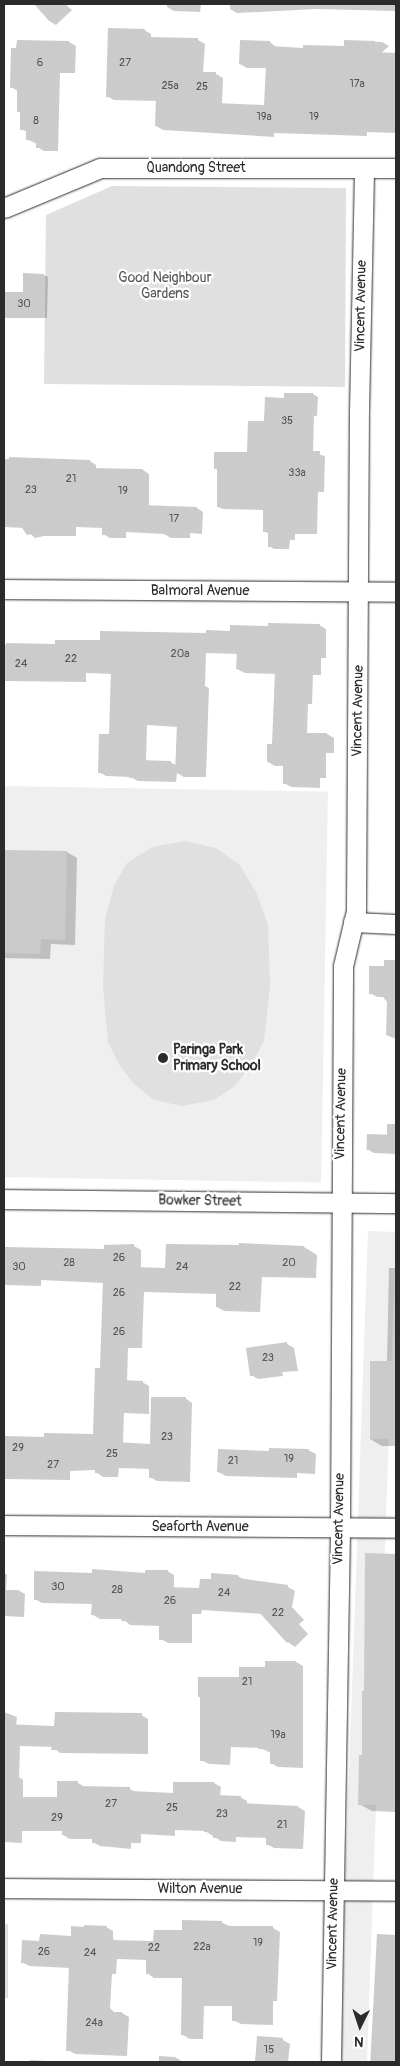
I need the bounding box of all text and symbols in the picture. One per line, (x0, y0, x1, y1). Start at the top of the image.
house number: 6 (37, 56, 43, 70)
house number: 27 (119, 56, 131, 70)
house number: 17a (349, 77, 365, 91)
house number: 25a (161, 79, 179, 93)
house number: 25 (196, 80, 208, 94)
house number: 19a (256, 110, 272, 124)
house number: 19 (309, 110, 319, 124)
house number: 8 (33, 114, 39, 128)
street label: Quandong Street (146, 160, 246, 176)
street label: Vincent Avenue (352, 260, 370, 352)
park label: Good Neighbour Gardens (118, 270, 212, 302)
house number: 30 (17, 297, 31, 311)
house number: 35 (281, 414, 293, 428)
house number: 33a (288, 466, 306, 480)
house number: 21 (66, 472, 76, 486)
house number: 23 (25, 483, 37, 497)
house number: 19 (118, 484, 128, 498)
house number: 17 (169, 512, 179, 526)
street label: Balmoral Avenue (151, 583, 249, 599)
house number: 20a (171, 647, 189, 661)
house number: 22 (65, 652, 77, 666)
house number: 24 (15, 657, 27, 671)
street label: Vincent Avenue (349, 665, 367, 757)
place label: Paringa Park Primary School (173, 1042, 261, 1074)
marker: Paringa Park Primary School (157, 1052, 169, 1064)
street label: Vincent Avenue (332, 1068, 350, 1160)
street label: Bowker Street (158, 1192, 242, 1210)
house number: 26 (113, 1251, 125, 1265)
house number: 28 (63, 1256, 75, 1270)
house number: 20 (282, 1256, 296, 1270)
house number: 30 (12, 1260, 26, 1274)
house number: 24 (176, 1260, 188, 1274)
house number: 22 (229, 1280, 241, 1294)
house number: 26 (113, 1286, 125, 1300)
house number: 26 (113, 1325, 125, 1339)
house number: 23 (262, 1351, 274, 1365)
house number: 23 (161, 1430, 173, 1444)
house number: 29 (12, 1441, 24, 1455)
house number: 25 (106, 1447, 118, 1461)
house number: 19 (284, 1452, 294, 1466)
house number: 21 (228, 1454, 238, 1468)
house number: 27 (47, 1458, 59, 1472)
street label: Vincent Avenue (330, 1473, 348, 1565)
street label: Seaforth Avenue (151, 1519, 249, 1535)
house number: 30 (51, 1580, 65, 1594)
house number: 28 (111, 1583, 123, 1597)
house number: 24 (218, 1586, 230, 1600)
house number: 26 (164, 1594, 176, 1608)
house number: 22 (272, 1606, 284, 1620)
house number: 21 (242, 1675, 252, 1689)
house number: 19a (270, 1728, 286, 1742)
house number: 27 (105, 1797, 117, 1811)
house number: 25 (166, 1801, 178, 1815)
house number: 23 (216, 1807, 228, 1821)
house number: 29 (51, 1811, 63, 1825)
house number: 21 (277, 1818, 287, 1832)
street label: Vincent Avenue (324, 1878, 342, 1970)
street label: Wilton Avenue (158, 1881, 242, 1897)
house number: 19 (253, 1936, 263, 1950)
house number: 22a (193, 1940, 211, 1954)
house number: 22 (148, 1941, 160, 1955)
house number: 26 (38, 1945, 50, 1959)
house number: 24 (84, 1946, 96, 1960)
north arrow (335, 2001, 385, 2051)
house number: 24a (85, 2016, 103, 2030)
text: N (354, 2033, 364, 2050)
house number: 15 (264, 2043, 274, 2057)

